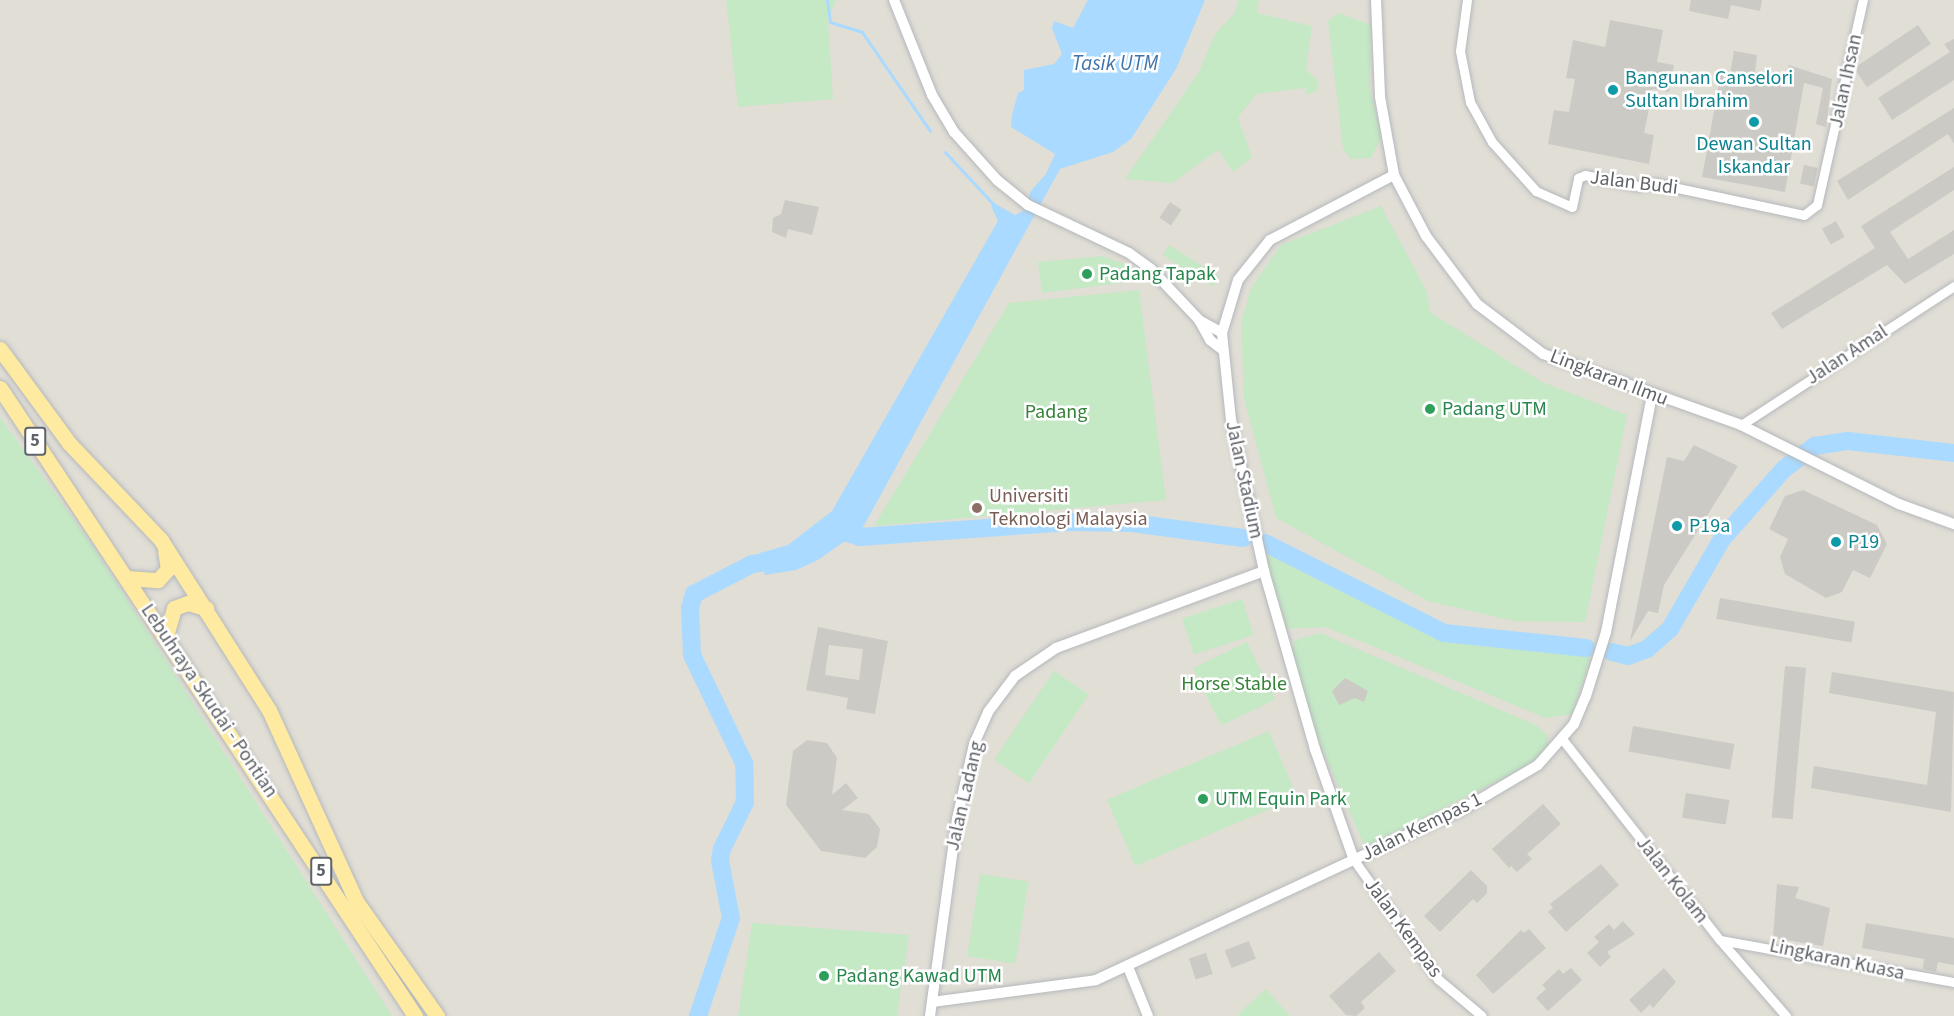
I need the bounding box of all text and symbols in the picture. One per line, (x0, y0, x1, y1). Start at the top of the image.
street label: Jalan Ihsan (1824, 32, 1868, 130)
water label: Tasik UTM (1072, 50, 1158, 76)
place label: Bangunan Canselori Sultan Ibrahim (1625, 66, 1793, 113)
marker: Bangunan Canselori Sultan Ibrahim (1606, 83, 1620, 97)
marker: Dewan Sultan Iskandar (1747, 115, 1761, 129)
place label: Dewan Sultan Iskandar (1696, 132, 1812, 179)
street label: Jalan Budi (1589, 166, 1679, 200)
place label: Padang Tapak (1099, 262, 1216, 286)
marker: Padang Tapak (1080, 267, 1094, 281)
street label: Jalan Amal (1802, 320, 1892, 390)
street label: Lingkaran Ilmu (1546, 344, 1672, 412)
place label: Padang UTM (1442, 397, 1547, 421)
park label: Padang (1025, 400, 1087, 424)
marker: Padang UTM (1423, 402, 1437, 416)
street label: Jalan Stadium (1220, 419, 1268, 541)
road number: 5 (23, 426, 47, 456)
place label: Universiti Teknologi Malaysia (989, 484, 1147, 531)
marker: Universiti Teknologi Malaysia (970, 501, 984, 515)
place label: P19a (1689, 514, 1730, 538)
marker: P19a (1670, 519, 1684, 533)
place label: P19 (1848, 530, 1879, 554)
marker: P19 (1829, 535, 1843, 549)
street label: Lebuhraya Skudai - Pontian (135, 600, 283, 802)
park label: Horse Stable (1181, 672, 1287, 696)
street label: Jalan Ladang (941, 739, 989, 853)
place label: UTM Equin Park (1215, 787, 1347, 811)
street label: Jalan Kempas 1 (1358, 788, 1486, 866)
marker: UTM Equin Park (1196, 792, 1210, 806)
street label: Jalan Kolam (1631, 832, 1713, 928)
road number: 5 (309, 856, 333, 886)
street label: Jalan Kempas (1359, 874, 1447, 982)
street label: Lingkaran Kuasa (1767, 934, 1907, 986)
place label: Padang Kawad UTM (836, 964, 1002, 988)
marker: Padang Kawad UTM (817, 969, 831, 983)

